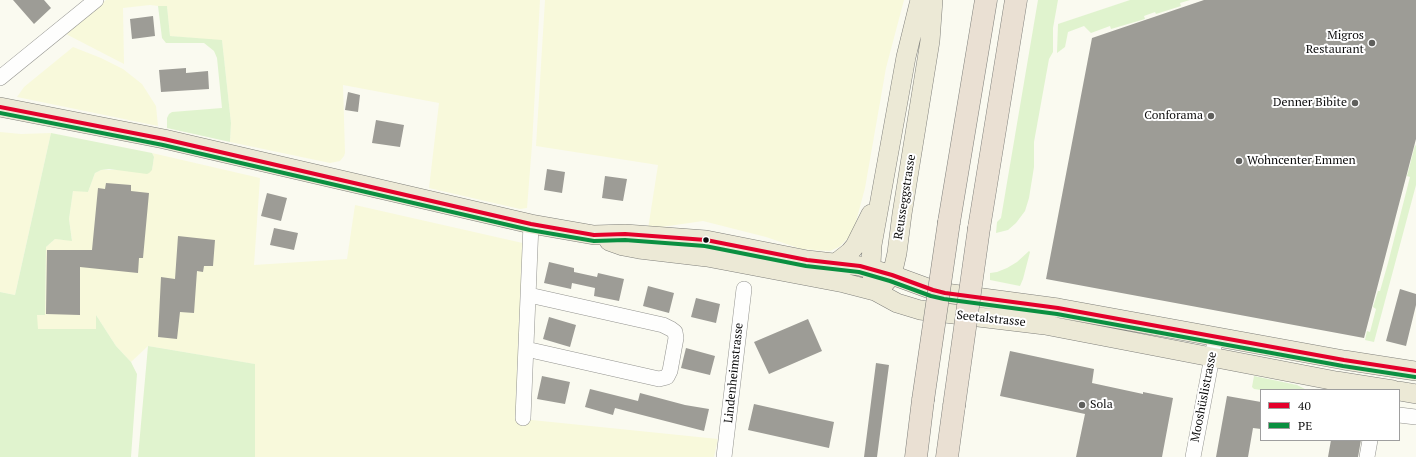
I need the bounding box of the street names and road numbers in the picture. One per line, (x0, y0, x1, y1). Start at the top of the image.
street label: Reusseggstrasse (891, 153, 919, 241)
street label: Seetalstrasse (956, 308, 1026, 330)
street label: Lindenheimstrasse (722, 322, 746, 424)
street label: Mooshüslistrasse (1188, 350, 1220, 444)

